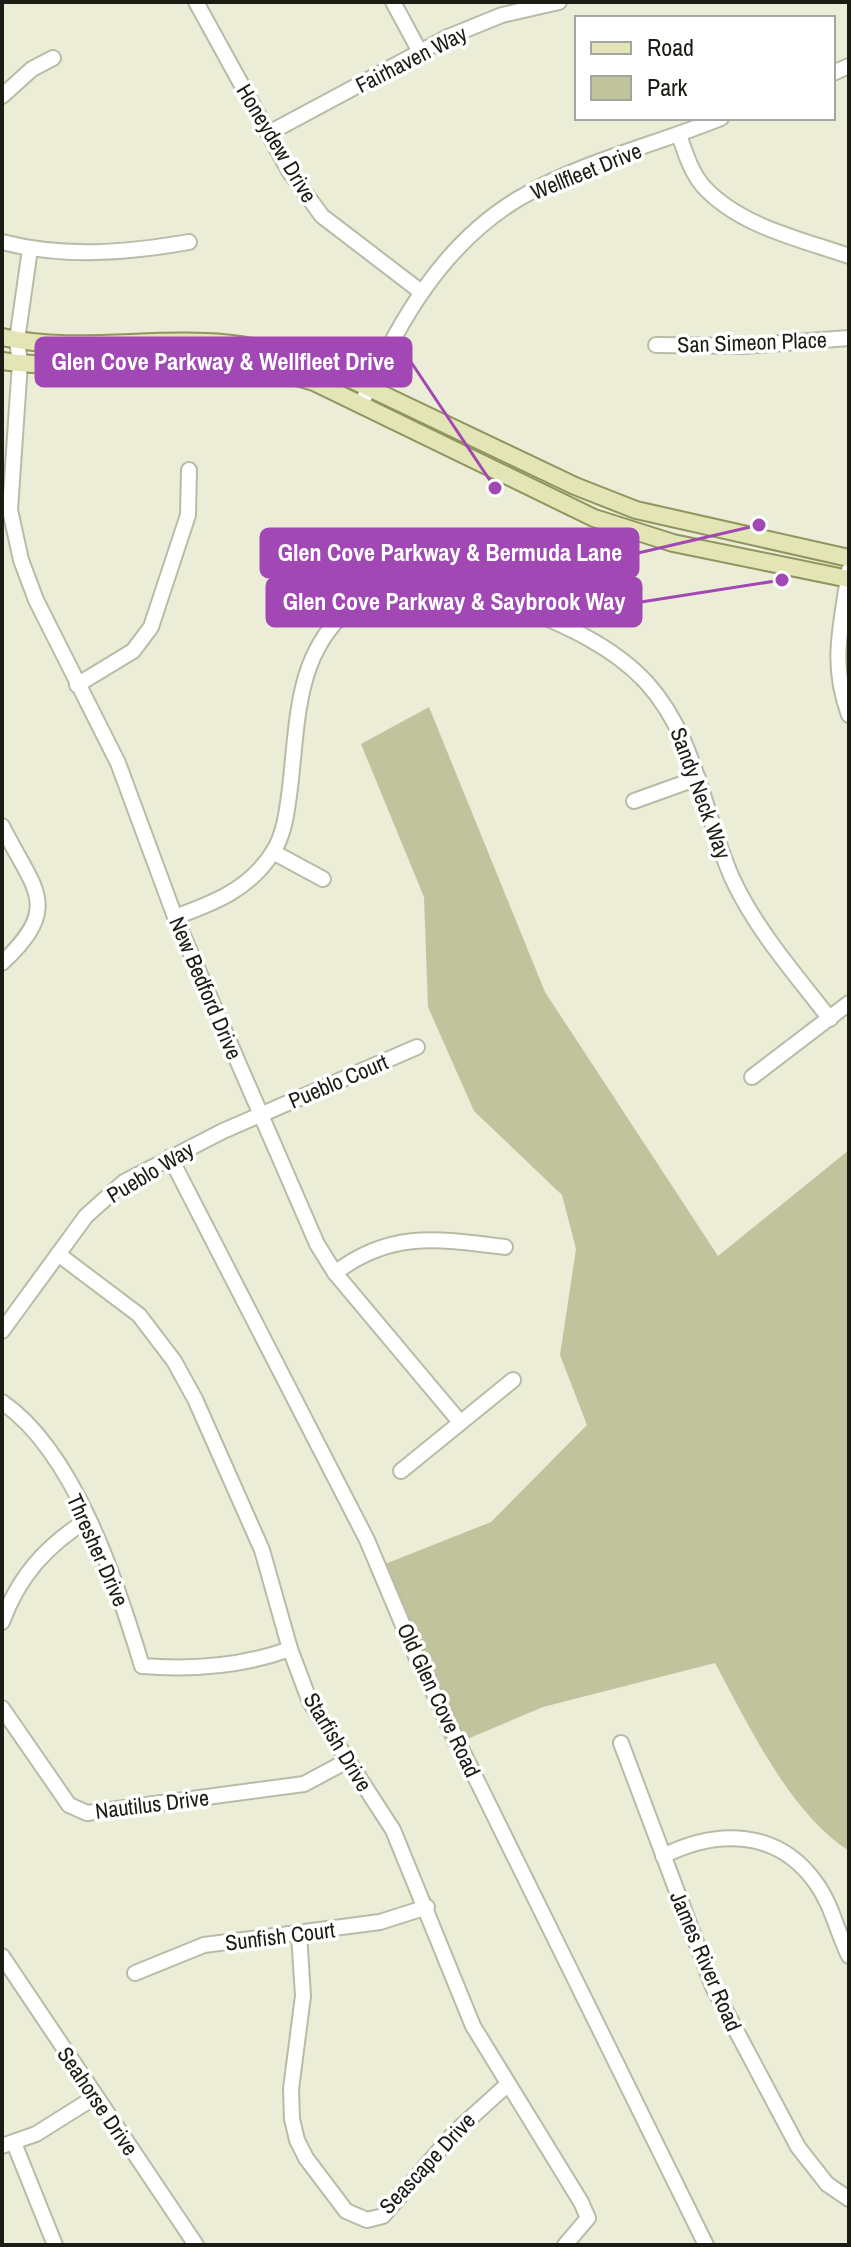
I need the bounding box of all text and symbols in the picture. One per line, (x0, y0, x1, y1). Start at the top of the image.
legend (575, 16, 835, 120)
street label: Fairhaven Way (350, 18, 472, 100)
text: Road (647, 31, 694, 63)
text: Park (647, 71, 688, 103)
street label: Honeydew Drive (230, 78, 324, 208)
street label: Wellfleet Drive (526, 135, 646, 207)
street label: San Simeon Place (677, 324, 827, 360)
callout: Glen Cove Parkway & Wellfleet Drive (36, 338, 411, 386)
text: Glen Cove Parkway & Wellfleet Drive (51, 345, 395, 377)
callout: Glen Cove Parkway & Bermuda Lane (261, 529, 638, 577)
text: Glen Cove Parkway & Bermuda Lane (278, 536, 622, 568)
callout: Glen Cove Parkway & Saybrook Way (267, 578, 641, 626)
text: Glen Cove Parkway & Saybrook Way (283, 585, 625, 617)
street label: Sandy Neck Way (663, 723, 739, 863)
street label: New Bedford Drive (162, 912, 250, 1064)
street label: Pueblo Court (284, 1047, 392, 1115)
street label: Pueblo Way (101, 1134, 199, 1210)
street label: Thresher Drive (60, 1489, 136, 1611)
street label: Old Glen Cove Road (390, 1618, 488, 1782)
street label: Starfish Drive (297, 1687, 379, 1797)
street label: Nautilus Drive (93, 1782, 211, 1826)
street label: James River Road (663, 1886, 749, 2036)
street label: Sunfish Court (223, 1914, 337, 1958)
street label: Seahorse Drive (51, 2041, 145, 2161)
street label: Seascape Drive (372, 2106, 482, 2220)

